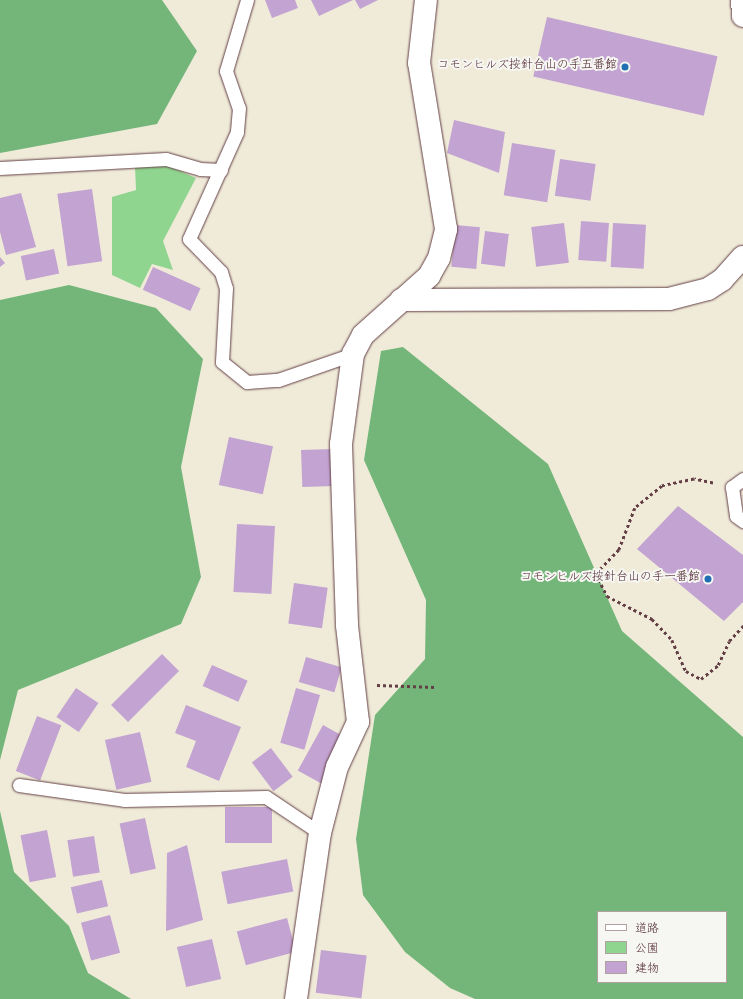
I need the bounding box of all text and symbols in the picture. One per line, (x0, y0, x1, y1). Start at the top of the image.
place label: コモンヒルズ按針台山の手五番館 (437, 60, 617, 74)
marker: コモンヒルズ按針台山の手五番館 (620, 62, 630, 72)
place label: コモンヒルズ按針台山の手一番館 (520, 572, 700, 586)
marker: コモンヒルズ按針台山の手一番館 (703, 574, 713, 584)
legend (597, 911, 727, 983)
text: 道路 (635, 923, 659, 937)
text: 公園 (635, 943, 659, 957)
text: 建物 (635, 963, 659, 977)

